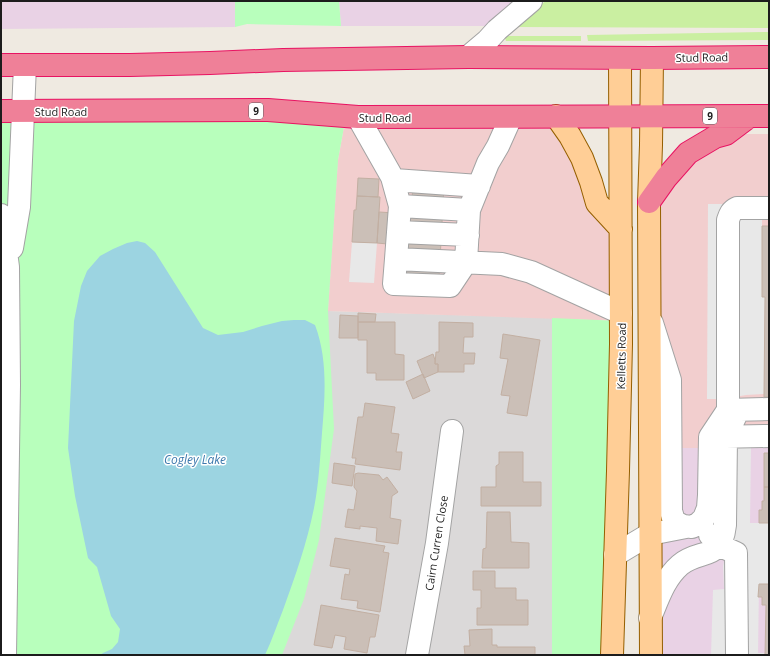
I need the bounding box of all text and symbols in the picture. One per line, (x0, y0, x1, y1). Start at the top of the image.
street label: Stud Road (676, 49, 728, 65)
road number: 9 (249, 103, 263, 119)
street label: Stud Road (35, 104, 87, 119)
road number: 9 (703, 108, 717, 124)
street label: Stud Road (359, 110, 411, 125)
street label: Kelletts Road (613, 322, 629, 390)
water label: Cogley Lake (164, 451, 226, 468)
street label: Cairn Curren Close (421, 494, 451, 592)

